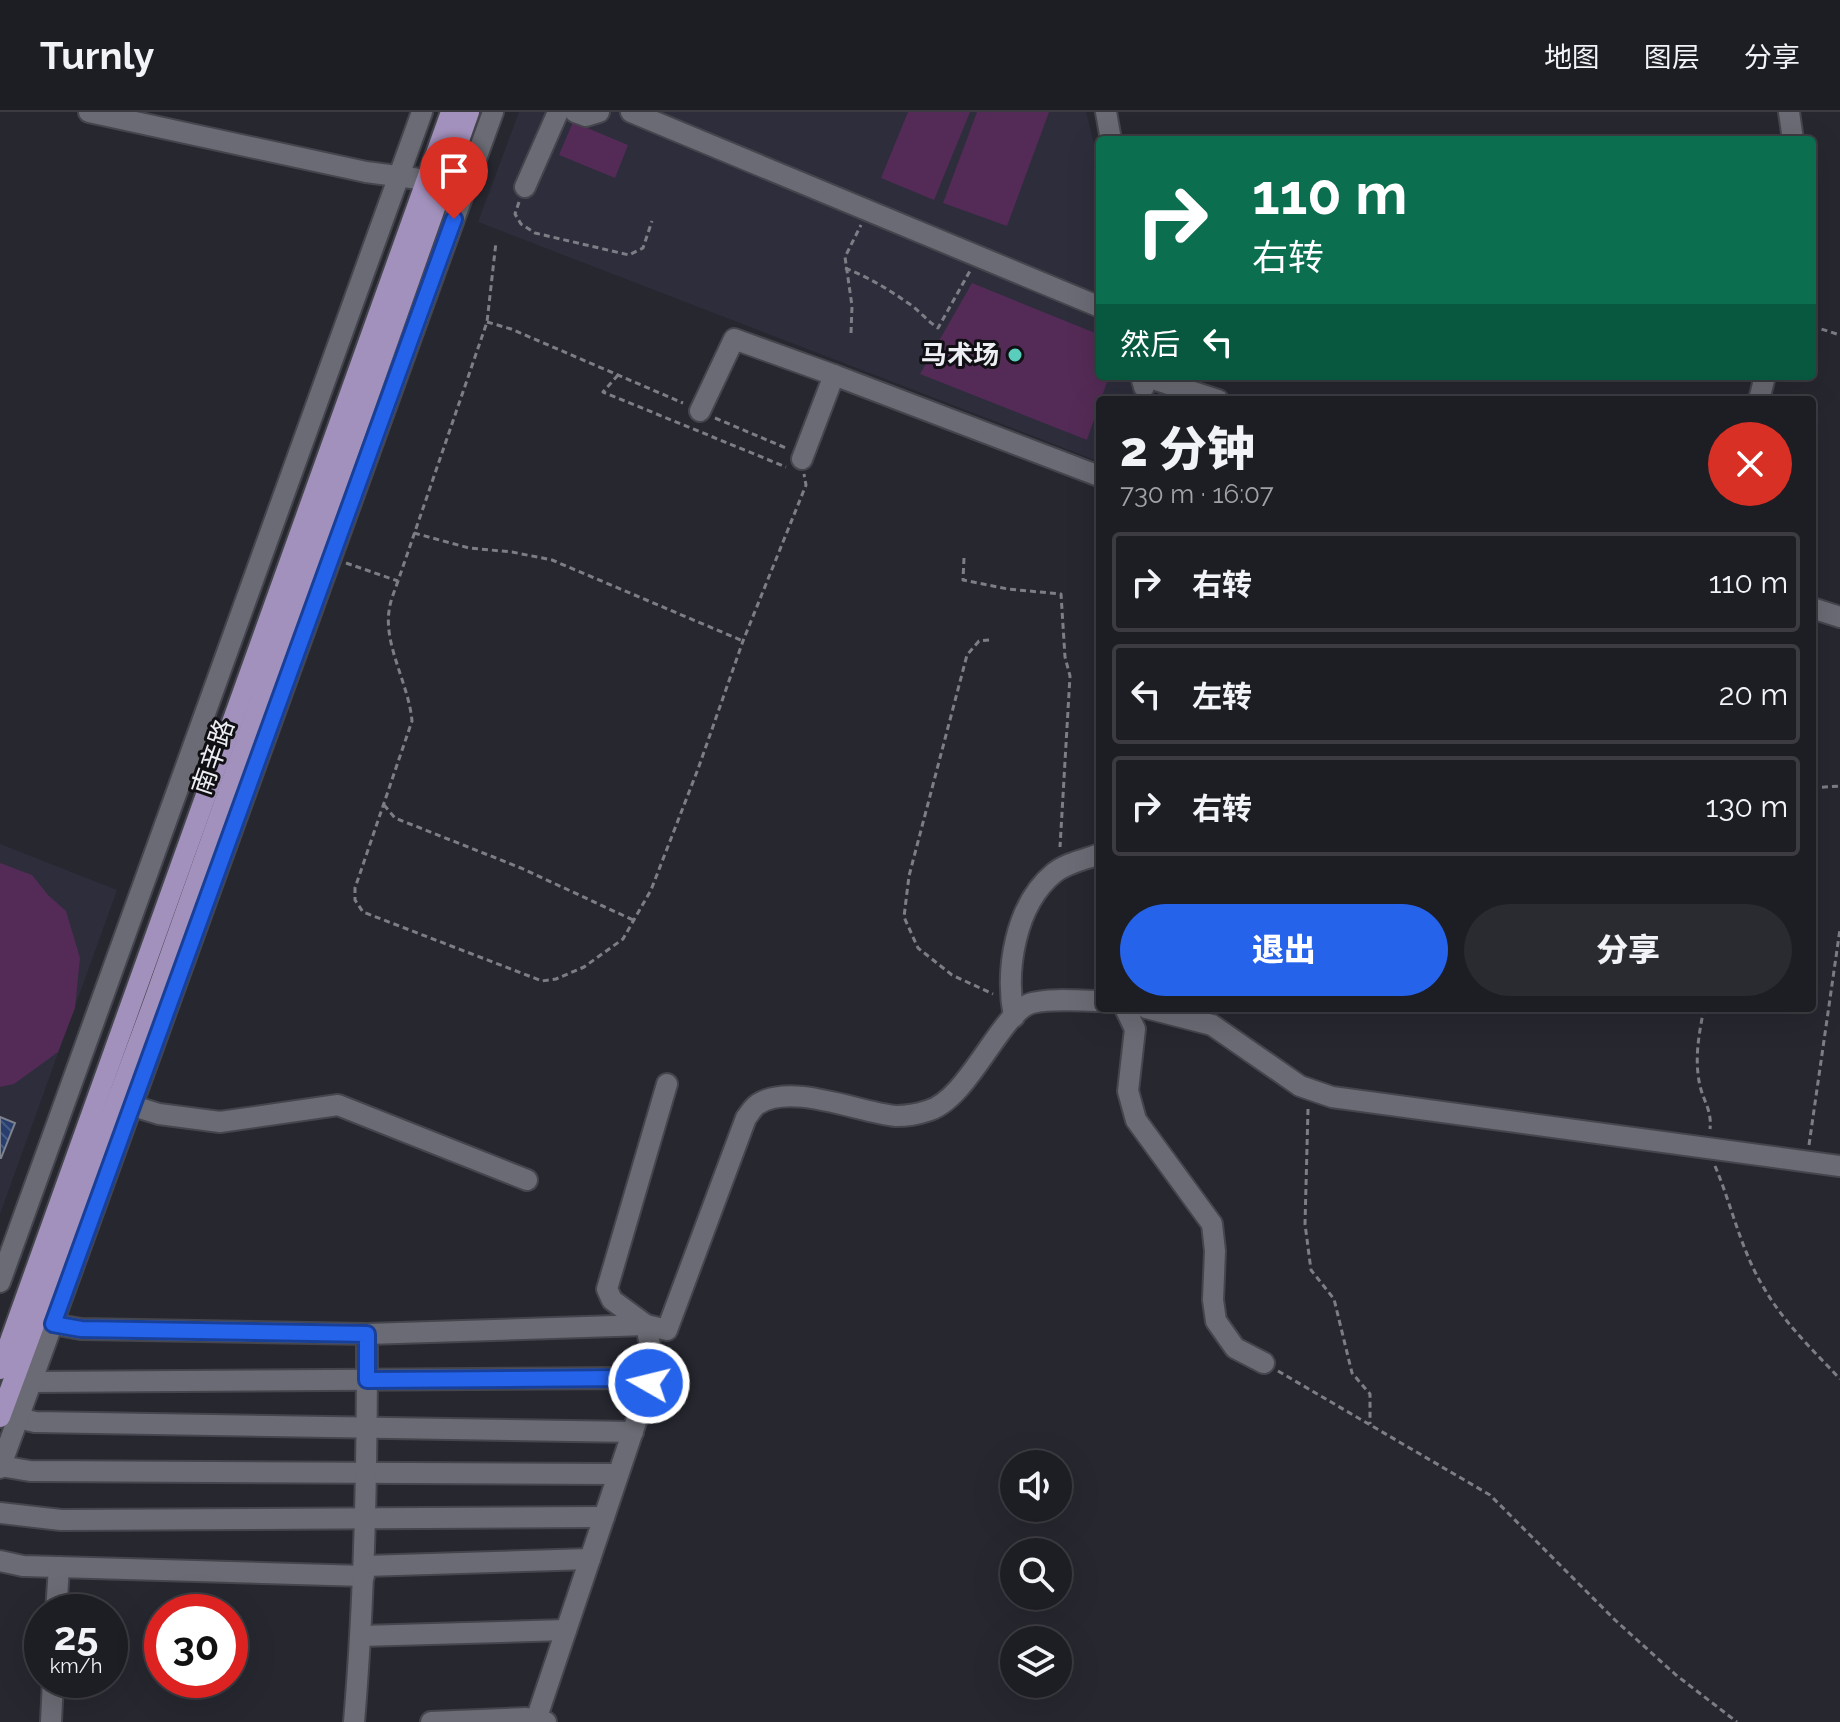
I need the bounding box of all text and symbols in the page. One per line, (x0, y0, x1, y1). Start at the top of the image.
text: Turnly (40, 33, 154, 78)
text: 地图 (1544, 41, 1600, 74)
text: 图层 (1644, 41, 1700, 74)
text: 分享 (1744, 41, 1800, 74)
pin (420, 137, 488, 219)
icon: arrive (432, 149, 476, 193)
text: 110 m (1252, 161, 1407, 227)
icon: right (1120, 168, 1224, 272)
text: 右转 (1252, 236, 1324, 278)
icon: left (1196, 320, 1240, 364)
text: 然后 (1120, 327, 1180, 362)
place label: 马术场 (921, 340, 999, 370)
marker: 马术场 (1006, 346, 1024, 364)
text: 2 分钟 (1120, 421, 1255, 477)
button: close (1708, 422, 1792, 506)
text: 730 m · 16:07 (1120, 479, 1274, 509)
icon: right (1124, 560, 1168, 604)
text: 110 m (1709, 565, 1788, 600)
text: 右转 (1192, 567, 1252, 602)
icon: left (1124, 672, 1168, 716)
text: 20 m (1719, 677, 1788, 712)
text: 左转 (1192, 679, 1252, 714)
street label: 南辛路 (186, 715, 240, 799)
icon: right (1124, 784, 1168, 828)
text: 130 m (1706, 789, 1788, 824)
text: 右转 (1192, 791, 1252, 826)
button: 退出 (1120, 904, 1448, 996)
button: 分享 (1464, 904, 1792, 996)
position arrow (607, 1341, 691, 1425)
map controls (1000, 1450, 1072, 1698)
button: sound (1000, 1450, 1072, 1522)
button: search (1000, 1538, 1072, 1610)
speed limit sign: 30 (144, 1594, 248, 1698)
text: 25 (54, 1612, 98, 1659)
button: layers (1000, 1626, 1072, 1698)
text: km/h (50, 1654, 102, 1678)

